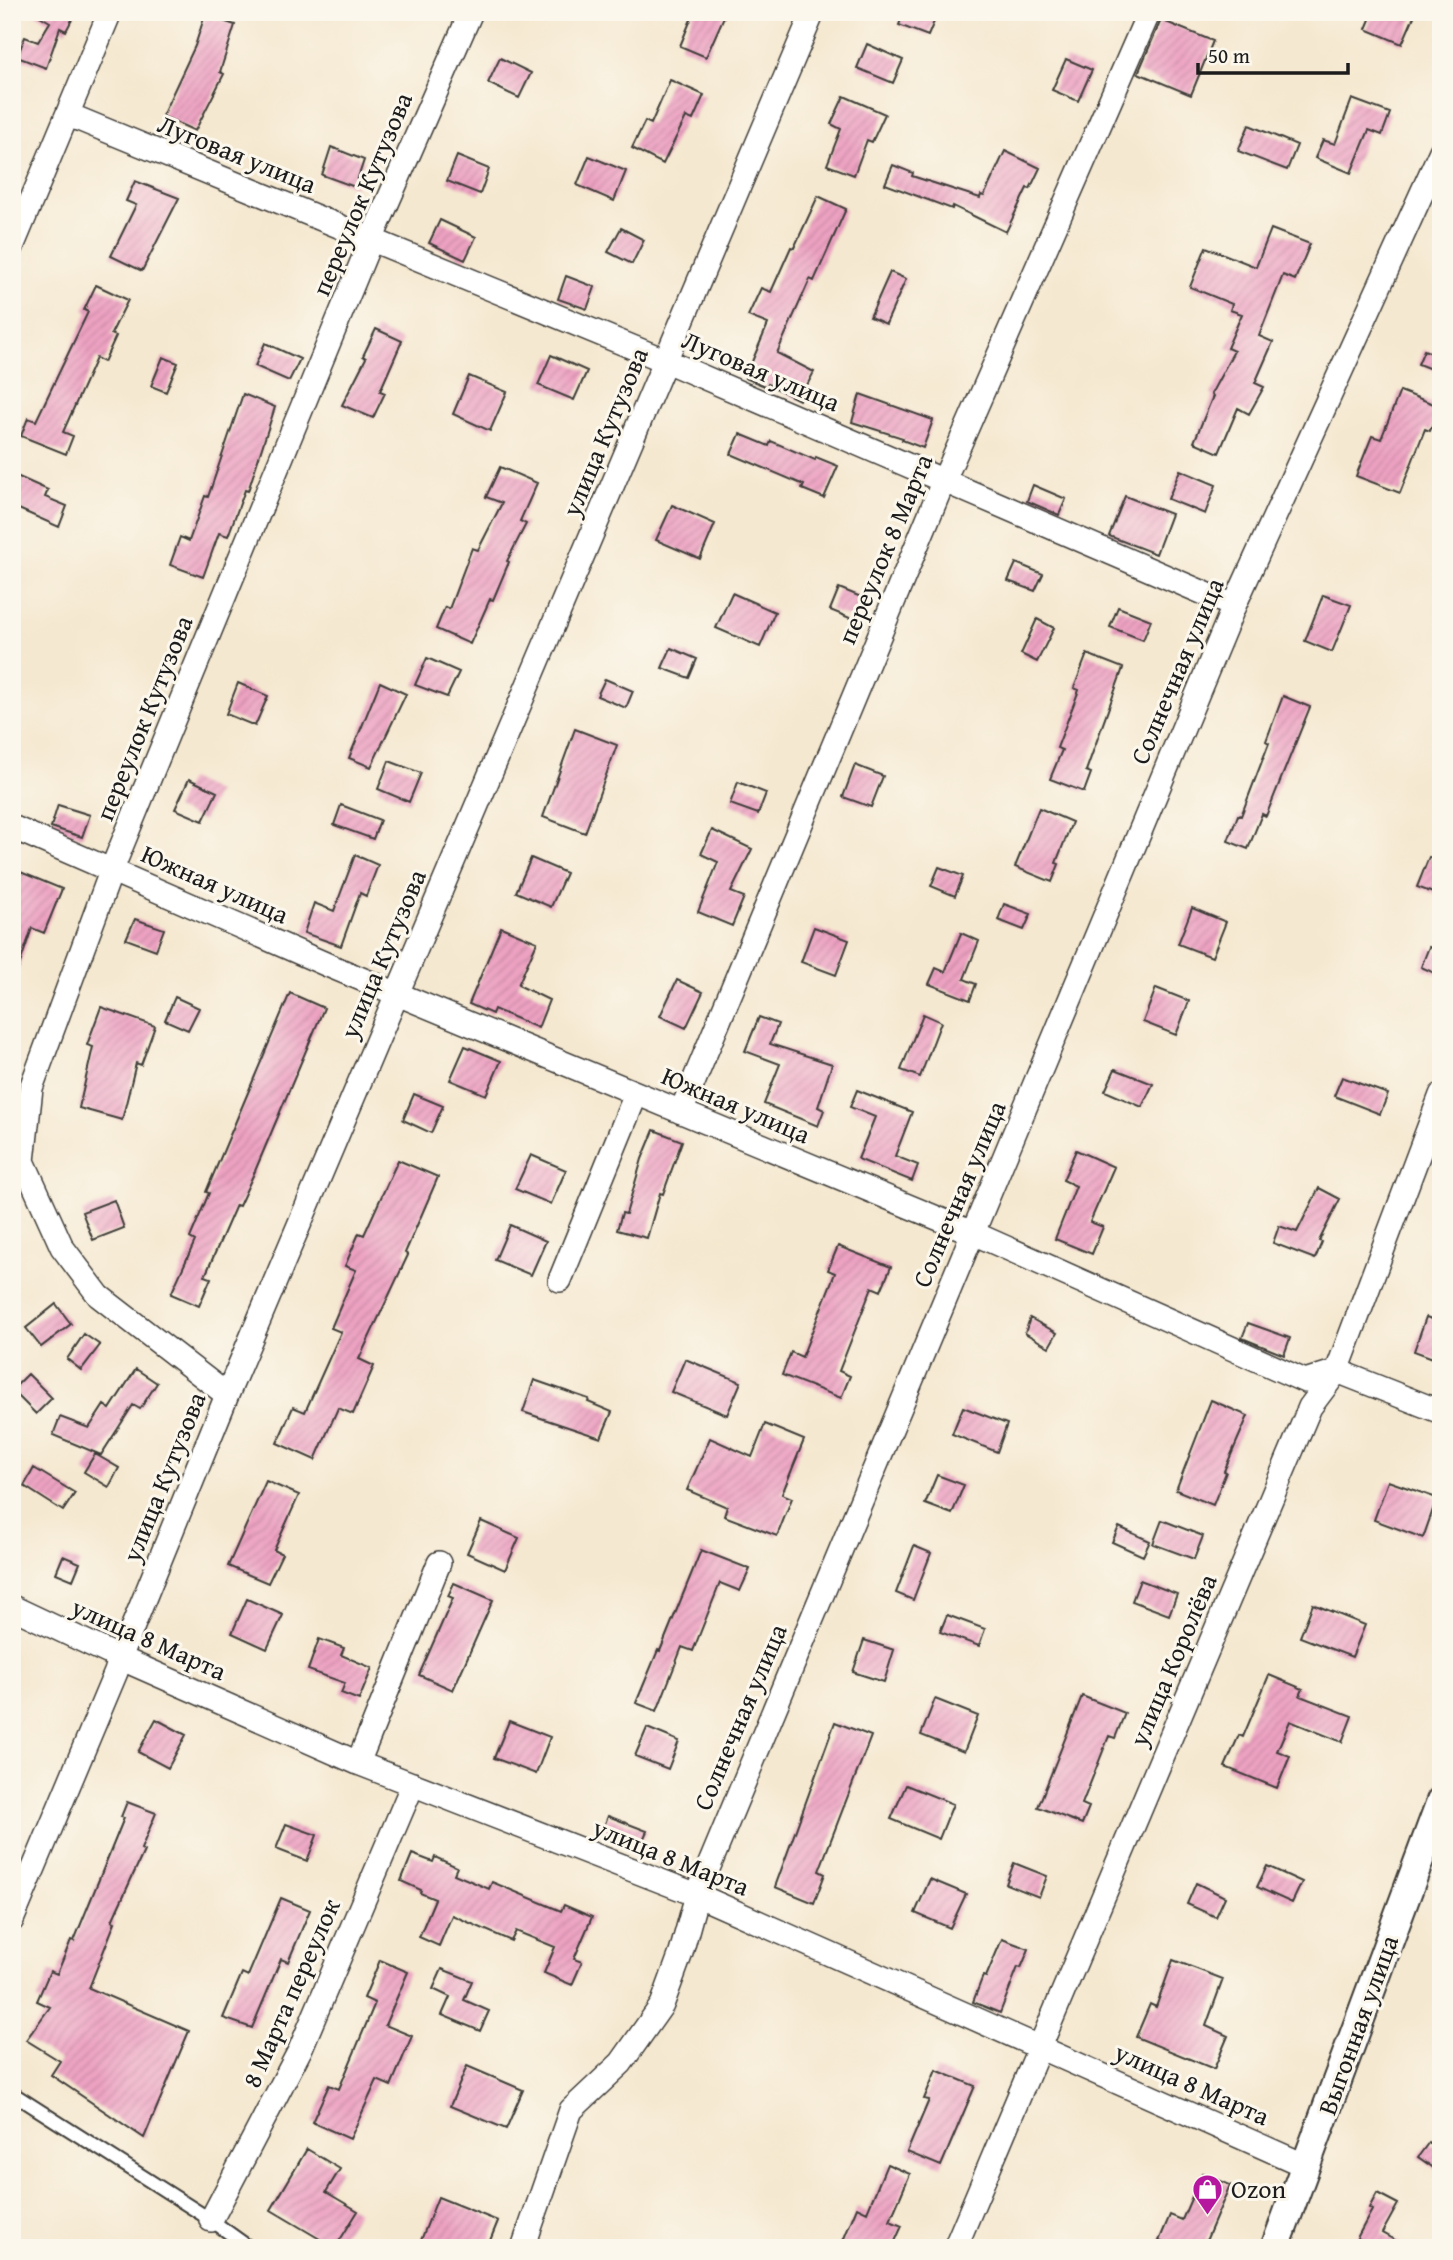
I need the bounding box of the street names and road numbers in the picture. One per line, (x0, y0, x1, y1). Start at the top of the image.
street label: переулок Кутузова (301, 85, 422, 302)
street label: Луговая улица (152, 104, 323, 203)
street label: Луговая улица (676, 320, 847, 422)
street label: улица Кутузова (551, 341, 658, 523)
street label: переулок 8 Марта (827, 447, 942, 650)
street label: Солнечная улица (1120, 571, 1234, 770)
street label: переулок Кутузова (85, 609, 203, 826)
street label: Южная улица (135, 834, 296, 934)
street label: улица Кутузова (329, 863, 436, 1045)
street label: Южная улица (656, 1056, 817, 1154)
street label: Солнечная улица (902, 1094, 1016, 1293)
street label: улица Кутузова (111, 1385, 216, 1569)
street label: улица Королёва (1118, 1567, 1227, 1753)
street label: улица 8 Марта (65, 1587, 233, 1690)
street label: Солнечная улица (683, 1617, 797, 1816)
street label: улица 8 Марта (586, 1807, 756, 1906)
street label: 8 Марта переулок (231, 1892, 350, 2094)
street label: Выгонная улица (1307, 1929, 1408, 2120)
street label: улица 8 Марта (1108, 2032, 1276, 2135)

